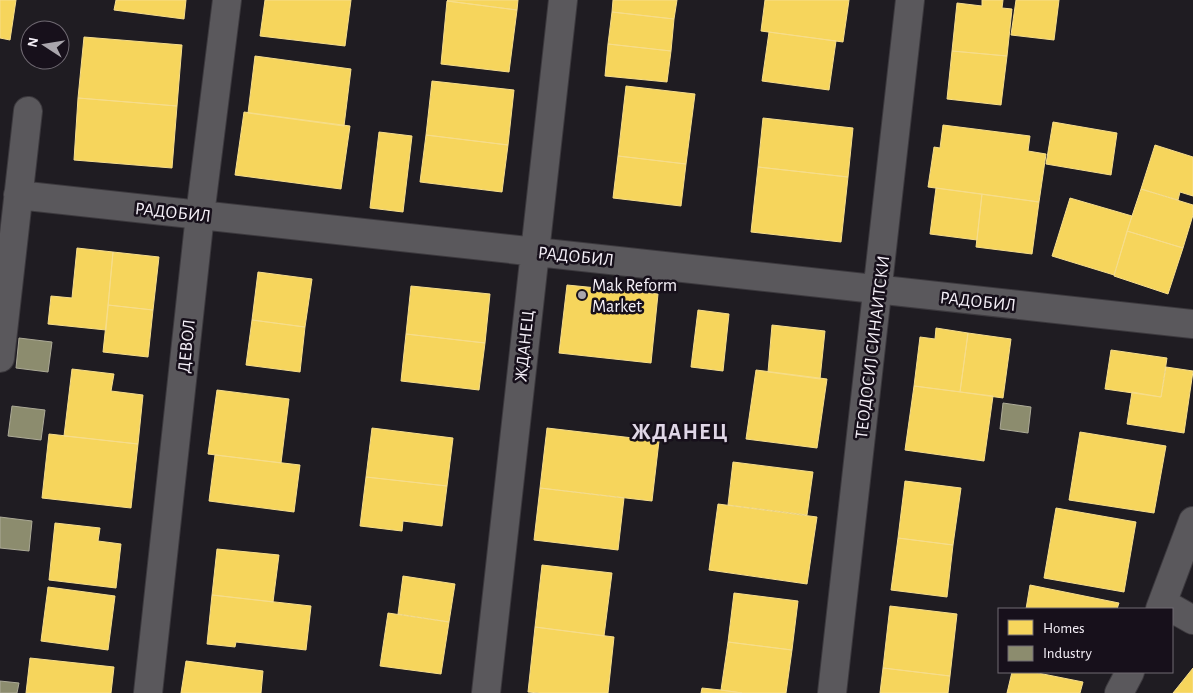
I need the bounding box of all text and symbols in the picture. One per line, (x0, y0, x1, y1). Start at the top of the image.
north arrow (20, 20, 70, 70)
text: N (25, 36, 41, 49)
street label: РАДОБИЛ (134, 200, 212, 226)
street label: РАДОБИЛ (537, 244, 615, 270)
street label: ТЕОДОСИЈ СИНАИТСКИ (853, 254, 893, 440)
place label: Mak Reform Market (592, 277, 677, 316)
marker: Mak Reform Market (576, 289, 588, 301)
street label: РАДОБИЛ (939, 289, 1017, 315)
street label: ЖДАНЕЦ (512, 309, 538, 383)
street label: ДЕВОЛ (175, 318, 199, 374)
district label: ЖДАНЕЦ (632, 421, 728, 443)
legend (998, 608, 1173, 673)
text: Homes (1043, 621, 1085, 636)
text: Industry (1043, 646, 1092, 661)

